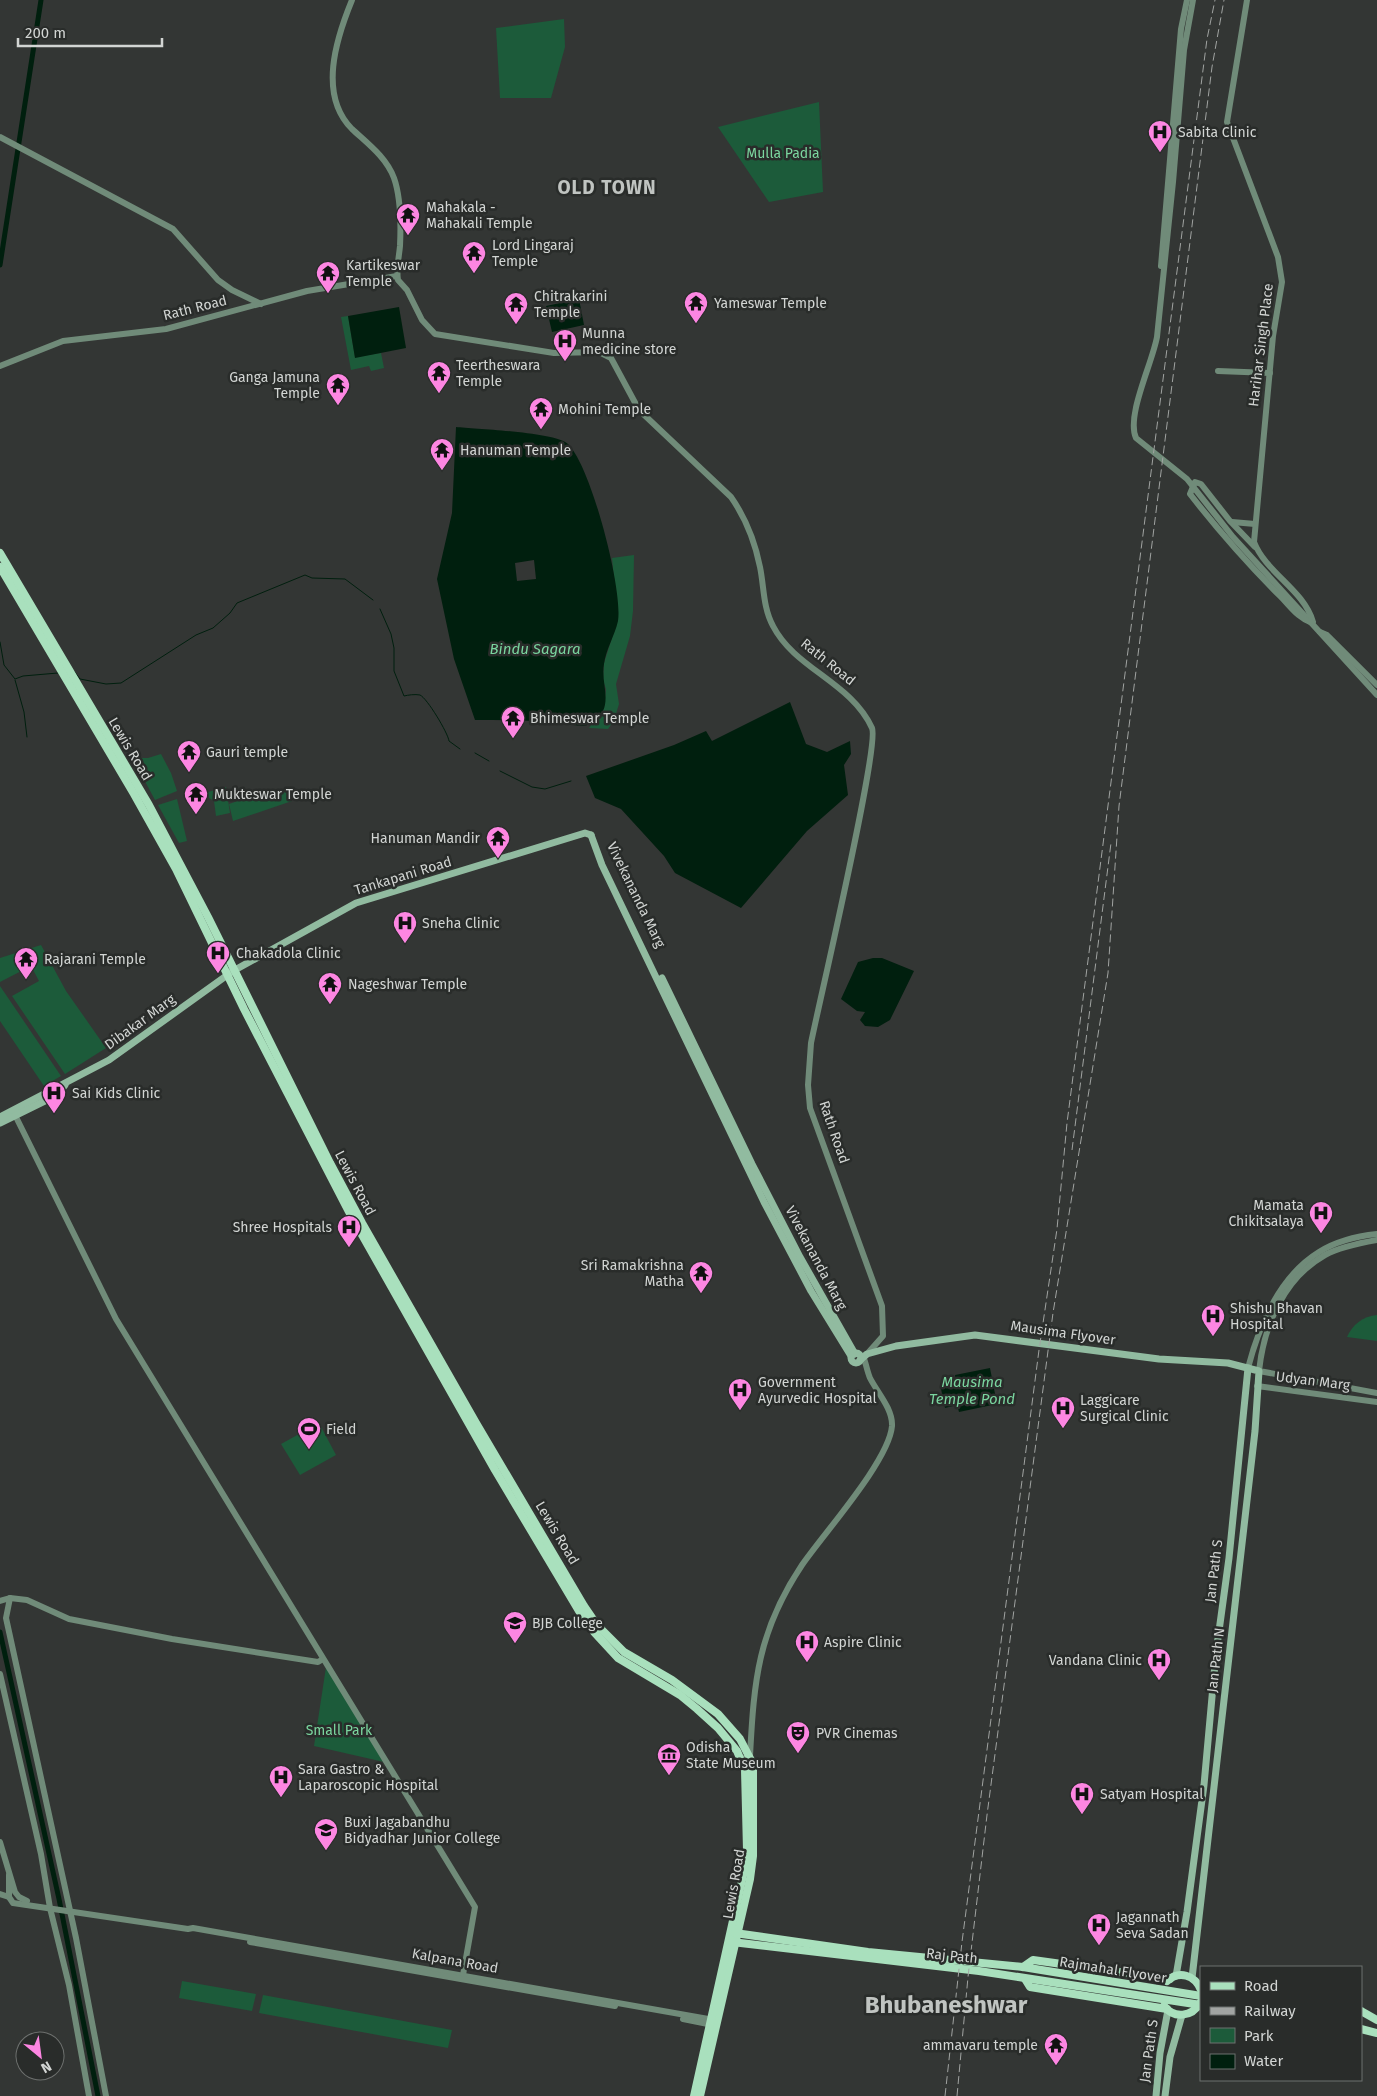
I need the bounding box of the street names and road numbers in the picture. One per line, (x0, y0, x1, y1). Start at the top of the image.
street label: Harihar Singh Place (1245, 282, 1277, 408)
street label: Rath Road (161, 292, 229, 324)
street label: Rath Road (797, 635, 859, 689)
street label: Lewis Road (104, 714, 156, 784)
street label: Vivekananda Marg (603, 839, 669, 951)
street label: Tankapani Road (352, 853, 454, 899)
street label: Dibakar Marg (101, 990, 179, 1053)
street label: Rath Road (815, 1098, 853, 1166)
street label: Lewis Road (331, 1148, 379, 1218)
street label: Vivekananda Marg (781, 1203, 851, 1314)
street label: Mausima Flyover (1009, 1317, 1117, 1349)
street label: Udyan Marg (1275, 1368, 1352, 1394)
street label: Lewis Road (531, 1498, 583, 1568)
street label: Jan Path S (1202, 1538, 1226, 1603)
street label: Jan Path N (1204, 1627, 1228, 1693)
street label: Lewis Road (719, 1848, 749, 1920)
street label: Kalpana Road (411, 1945, 499, 1977)
street label: Raj Path (925, 1945, 979, 1967)
street label: Rajmahal Flyover (1058, 1953, 1168, 1987)
street label: Jan Path S (1136, 2018, 1162, 2084)

